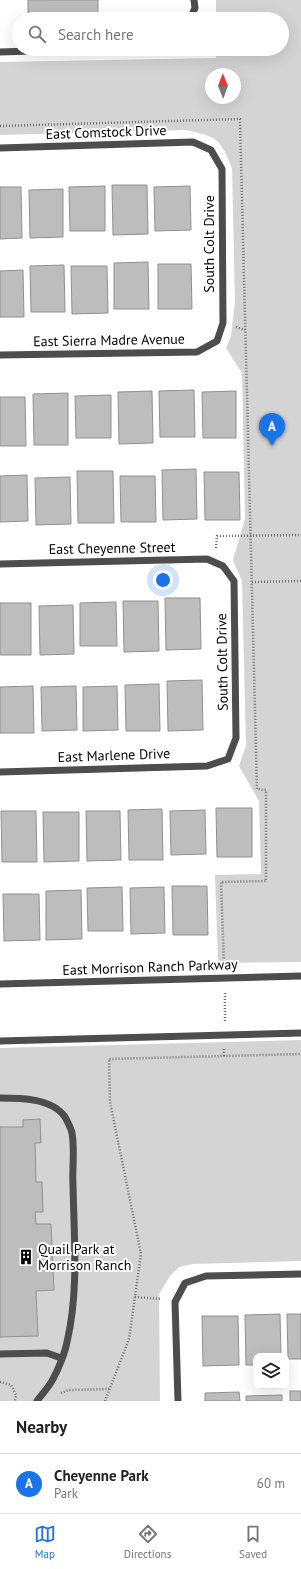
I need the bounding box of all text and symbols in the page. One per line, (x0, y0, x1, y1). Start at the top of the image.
search box (12, 12, 289, 56)
icon: search (26, 23, 48, 45)
text: Search here (58, 25, 134, 44)
north arrow (205, 68, 241, 104)
street label: East Comstock Drive (45, 121, 167, 143)
street label: South Colt Drive (200, 195, 218, 293)
street label: East Sierra Madre Avenue (33, 330, 185, 350)
pin: A (259, 413, 285, 446)
street label: East Cheyenne Street (49, 538, 176, 558)
your location (153, 570, 173, 590)
street label: South Colt Drive (212, 613, 232, 711)
street label: East Marlene Drive (57, 744, 171, 766)
street label: East Morrison Ranch Parkway (62, 955, 238, 979)
place label: Quail Park at Morrison Ranch (38, 1240, 131, 1274)
building icon: Quail Park at Morrison Ranch (17, 1248, 35, 1266)
map controls (253, 1353, 289, 1389)
button: layers (253, 1353, 289, 1389)
text: Nearby (16, 1416, 67, 1438)
text: Cheyenne Park (54, 1466, 149, 1485)
text: A (25, 1475, 33, 1492)
text: 60 m (257, 1475, 285, 1492)
text: Park (54, 1485, 78, 1502)
tab: Map (34, 1523, 56, 1561)
tab: Directions (124, 1523, 171, 1561)
tab: Saved (239, 1523, 267, 1561)

